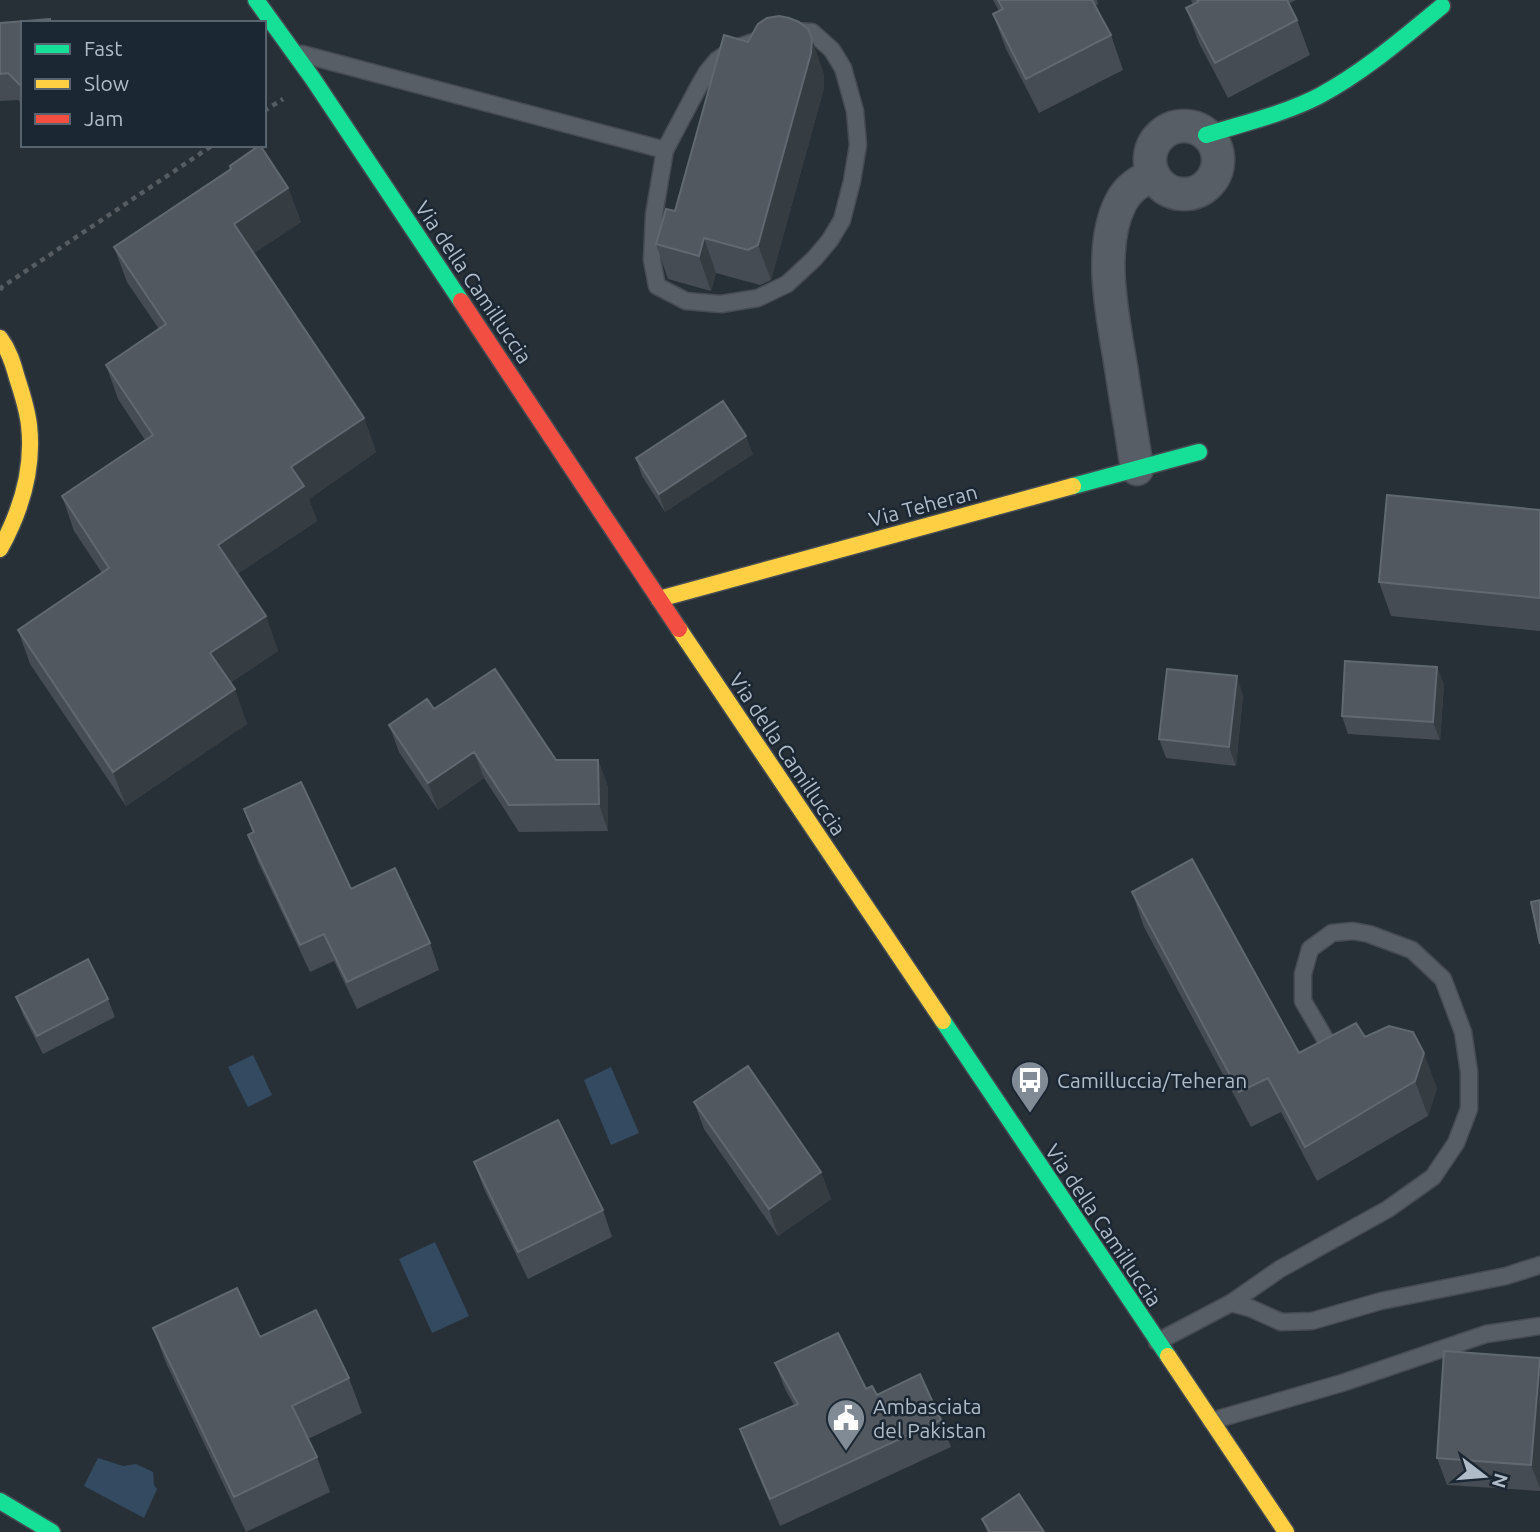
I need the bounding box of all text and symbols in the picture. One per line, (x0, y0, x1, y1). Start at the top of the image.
legend (21, 21, 266, 147)
text: Fast (84, 36, 122, 60)
text: Slow (84, 71, 129, 95)
text: Jam (84, 106, 123, 130)
street label: Via della Camilluccia (411, 196, 537, 368)
street label: Via Teheran (866, 479, 980, 531)
street label: Via della Camilluccia (725, 668, 851, 840)
bus stop icon: Camilluccia/Teheran (1009, 1059, 1051, 1114)
place label: Camilluccia/Teheran (1057, 1068, 1247, 1092)
street label: Via della Camilluccia (1041, 1139, 1167, 1311)
place label: Ambasciata del Pakistan (873, 1394, 986, 1442)
public building icon: Ambasciata del Pakistan (825, 1397, 867, 1452)
north arrow (1449, 1441, 1519, 1511)
text: N (1488, 1471, 1513, 1491)

